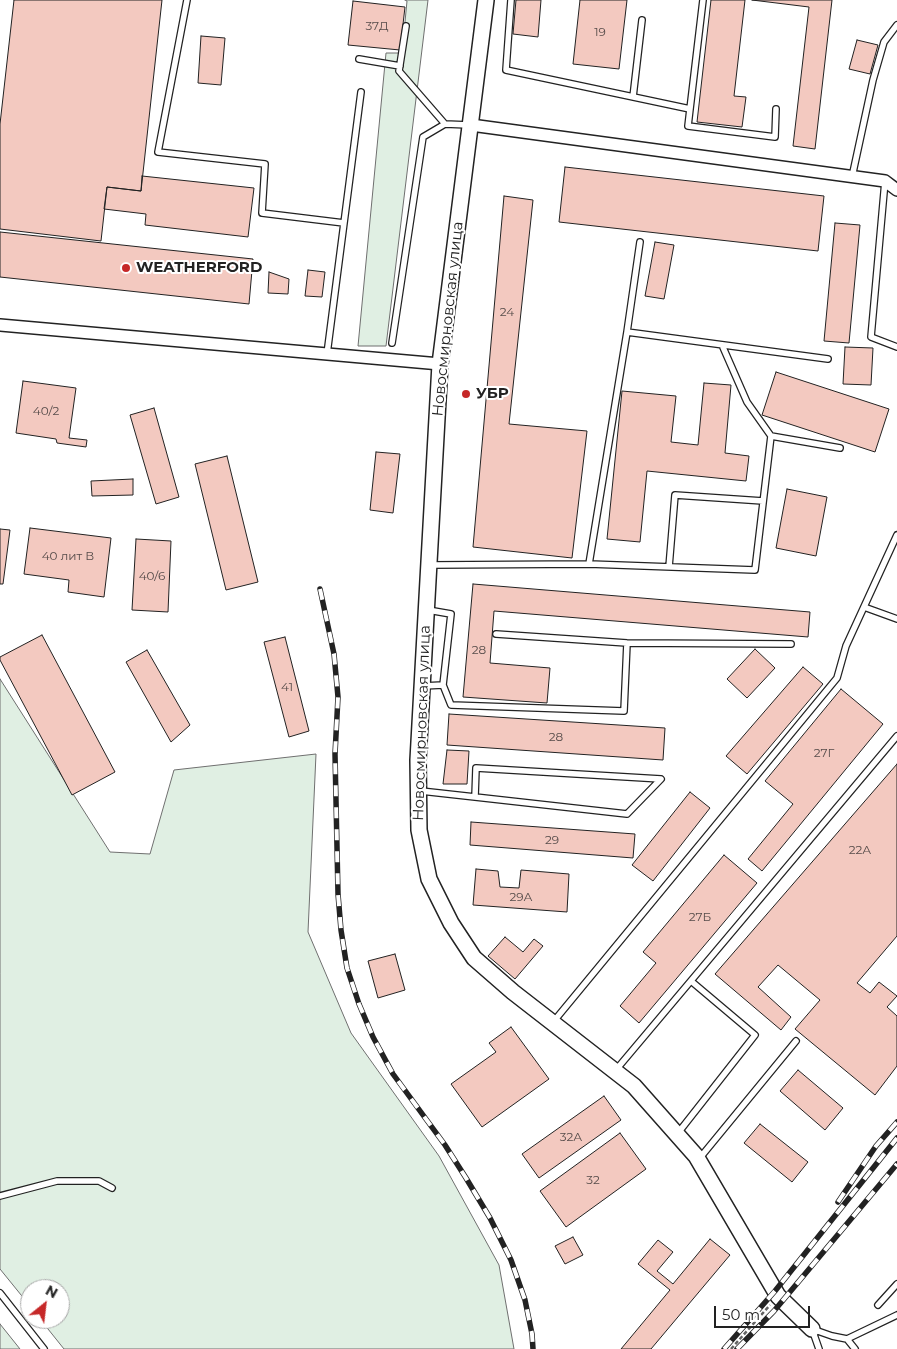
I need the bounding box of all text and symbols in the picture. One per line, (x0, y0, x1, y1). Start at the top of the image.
house number: 37Д (365, 19, 389, 33)
house number: 19 (594, 25, 606, 39)
street label: Новосмирновская улица (429, 221, 467, 417)
place label: WEATHERFORD (136, 259, 262, 277)
marker: WEATHERFORD (120, 262, 132, 274)
house number: 24 (500, 305, 514, 319)
place label: УБР (476, 385, 509, 403)
marker: УБР (460, 388, 472, 400)
house number: 40/2 (33, 404, 59, 418)
house number: 40 лит В (42, 549, 94, 563)
house number: 40/6 (139, 569, 165, 583)
street label: Новосмирновская улица (410, 625, 434, 821)
house number: 28 (472, 643, 486, 657)
house number: 41 (281, 680, 293, 694)
house number: 28 (549, 730, 563, 744)
house number: 27Г (814, 746, 834, 760)
house number: 29 (545, 833, 559, 847)
house number: 22А (849, 843, 871, 857)
house number: 29А (510, 890, 532, 904)
house number: 27Б (689, 910, 711, 924)
house number: 32А (560, 1130, 582, 1144)
house number: 32 (586, 1173, 600, 1187)
north arrow (20, 1279, 70, 1329)
text: N (42, 1281, 61, 1302)
scale bar (717, 1296, 813, 1328)
text: 50 m (722, 1305, 760, 1324)

